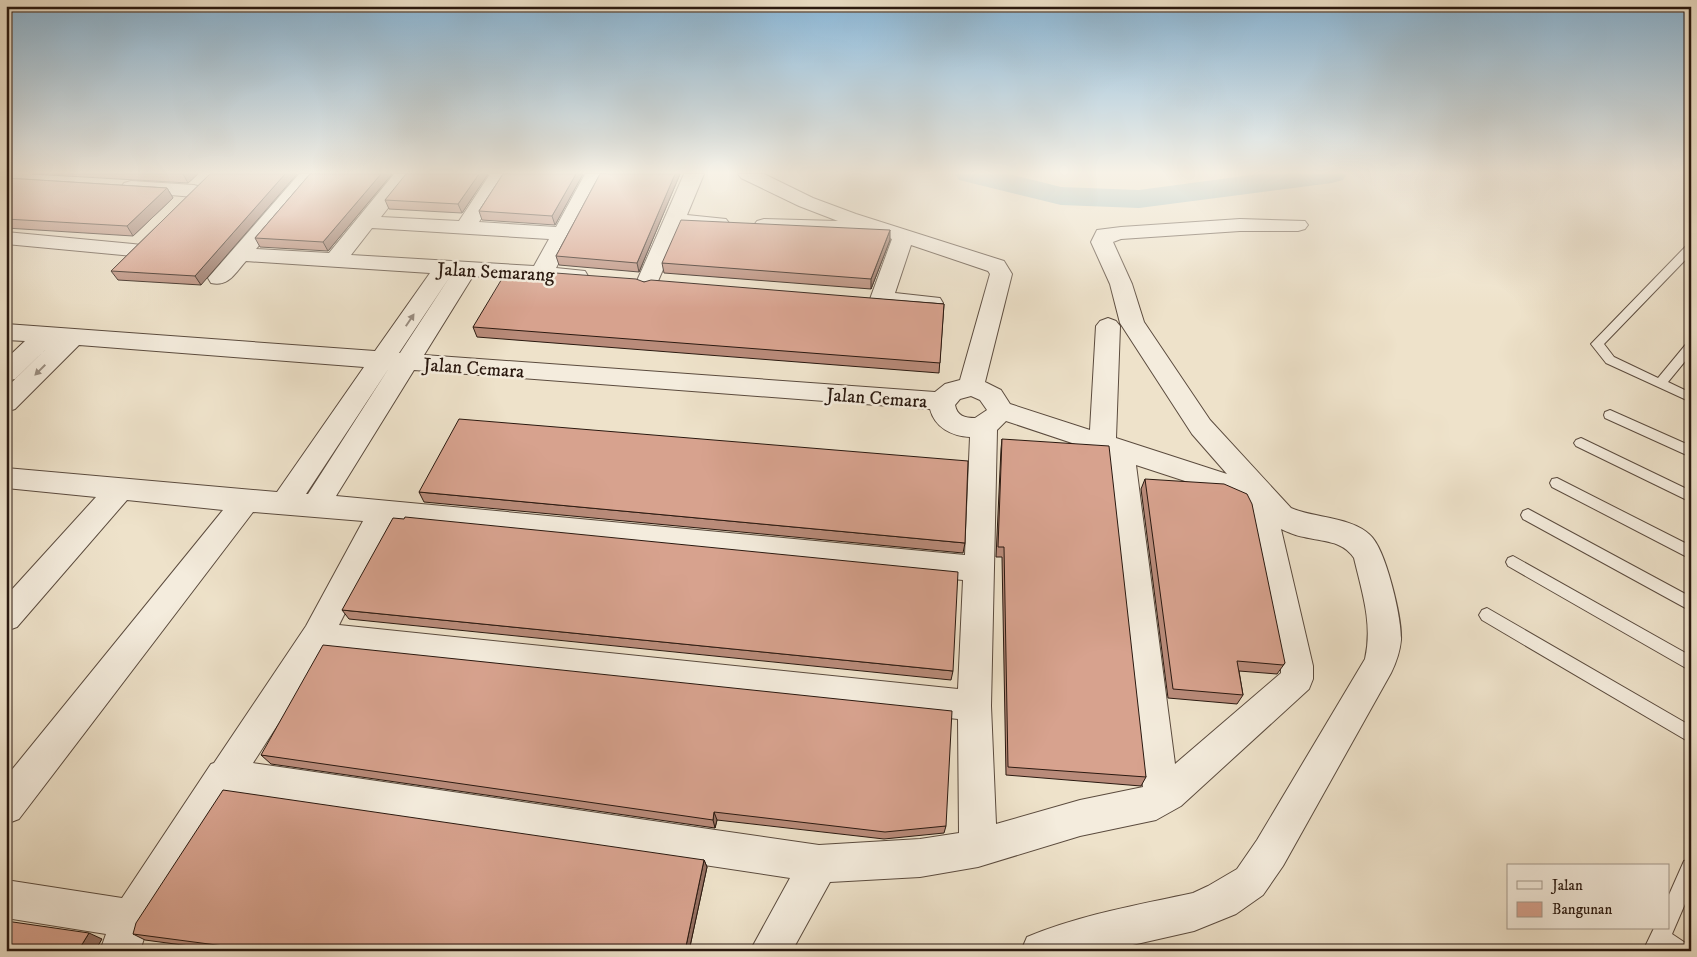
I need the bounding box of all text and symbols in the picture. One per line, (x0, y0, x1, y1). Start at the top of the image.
street label: Jalan Semarang (435, 258, 556, 287)
one-way arrow (405, 313, 415, 326)
street label: Jalan Cemara (421, 353, 525, 383)
one-way arrow (34, 364, 46, 376)
street label: Jalan Cemara (824, 383, 928, 413)
legend (1507, 864, 1670, 930)
text: Jalan (1550, 876, 1583, 895)
text: Bangunan (1552, 900, 1612, 919)

